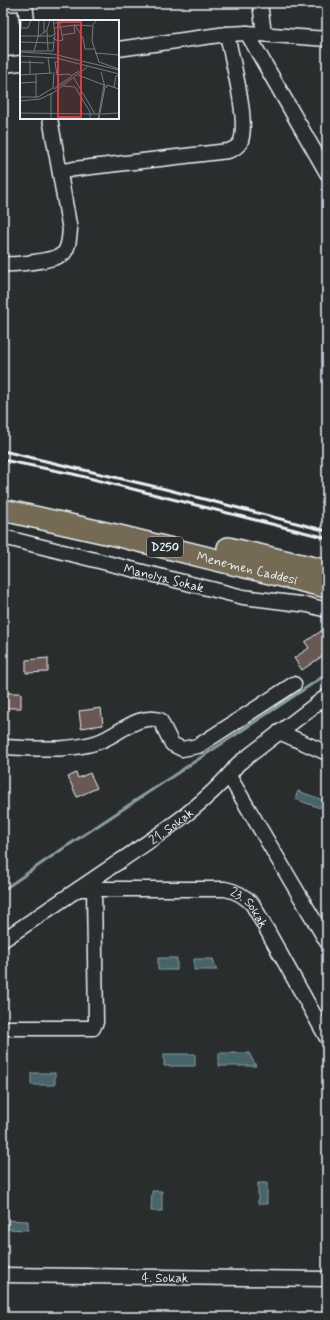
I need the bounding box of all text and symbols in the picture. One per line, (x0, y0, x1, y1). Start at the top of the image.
inset map (20, 20, 119, 119)
road number: D250 (147, 537, 183, 557)
street label: Menemen Caddesi (195, 548, 299, 589)
street label: Manolya Sokak (122, 561, 206, 597)
street label: 21. Sokak (146, 805, 198, 849)
street label: 23. Sokak (228, 884, 271, 932)
street label: 4. Sokak (141, 1270, 189, 1287)

